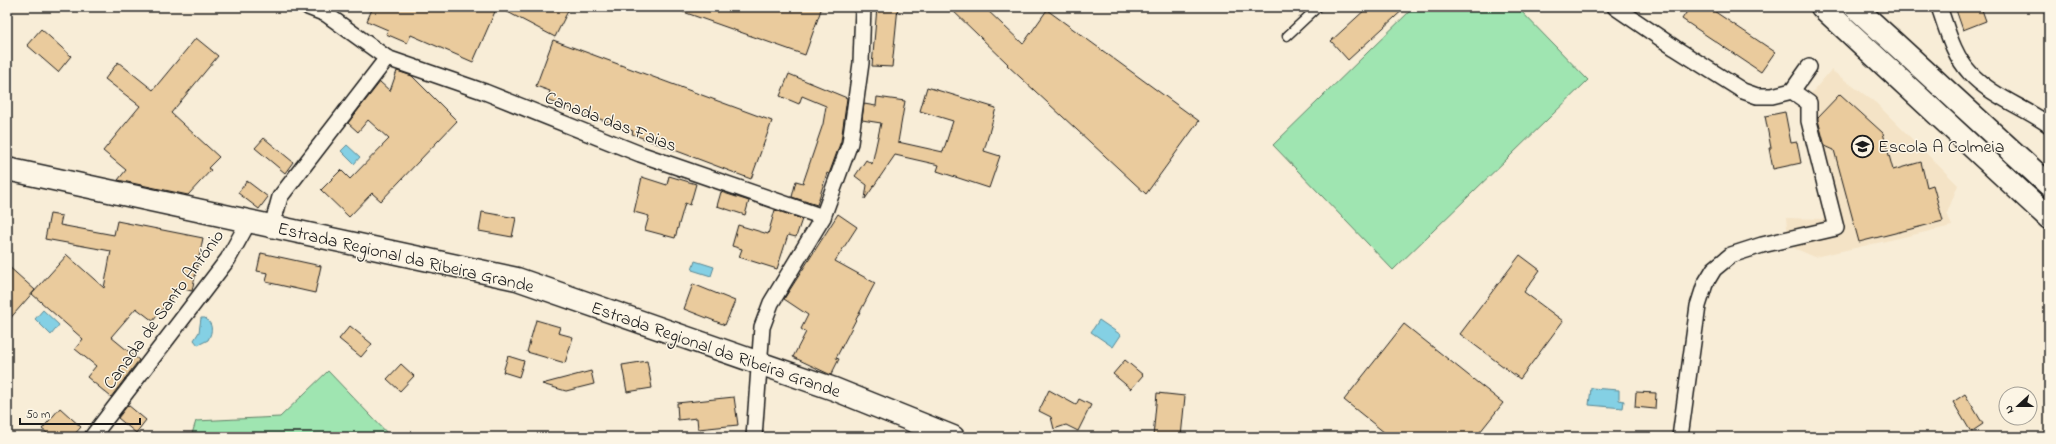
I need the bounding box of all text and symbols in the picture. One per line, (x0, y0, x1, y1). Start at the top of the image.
street label: Canada das Faias (540, 86, 680, 160)
school or university icon: Escola A Colmeia (1850, 133, 1876, 159)
place label: Escola A Colmeia (1878, 135, 2004, 161)
street label: Estrada Regional da Ribeira Grande (275, 217, 537, 302)
street label: Canada de Santo António (98, 225, 232, 396)
street label: Estrada Regional da Ribeira Grande (587, 296, 844, 407)
north arrow (1998, 386, 2038, 426)
scale bar (20, 400, 140, 426)
text: N (2001, 403, 2018, 416)
text: 50 m (26, 406, 50, 424)

